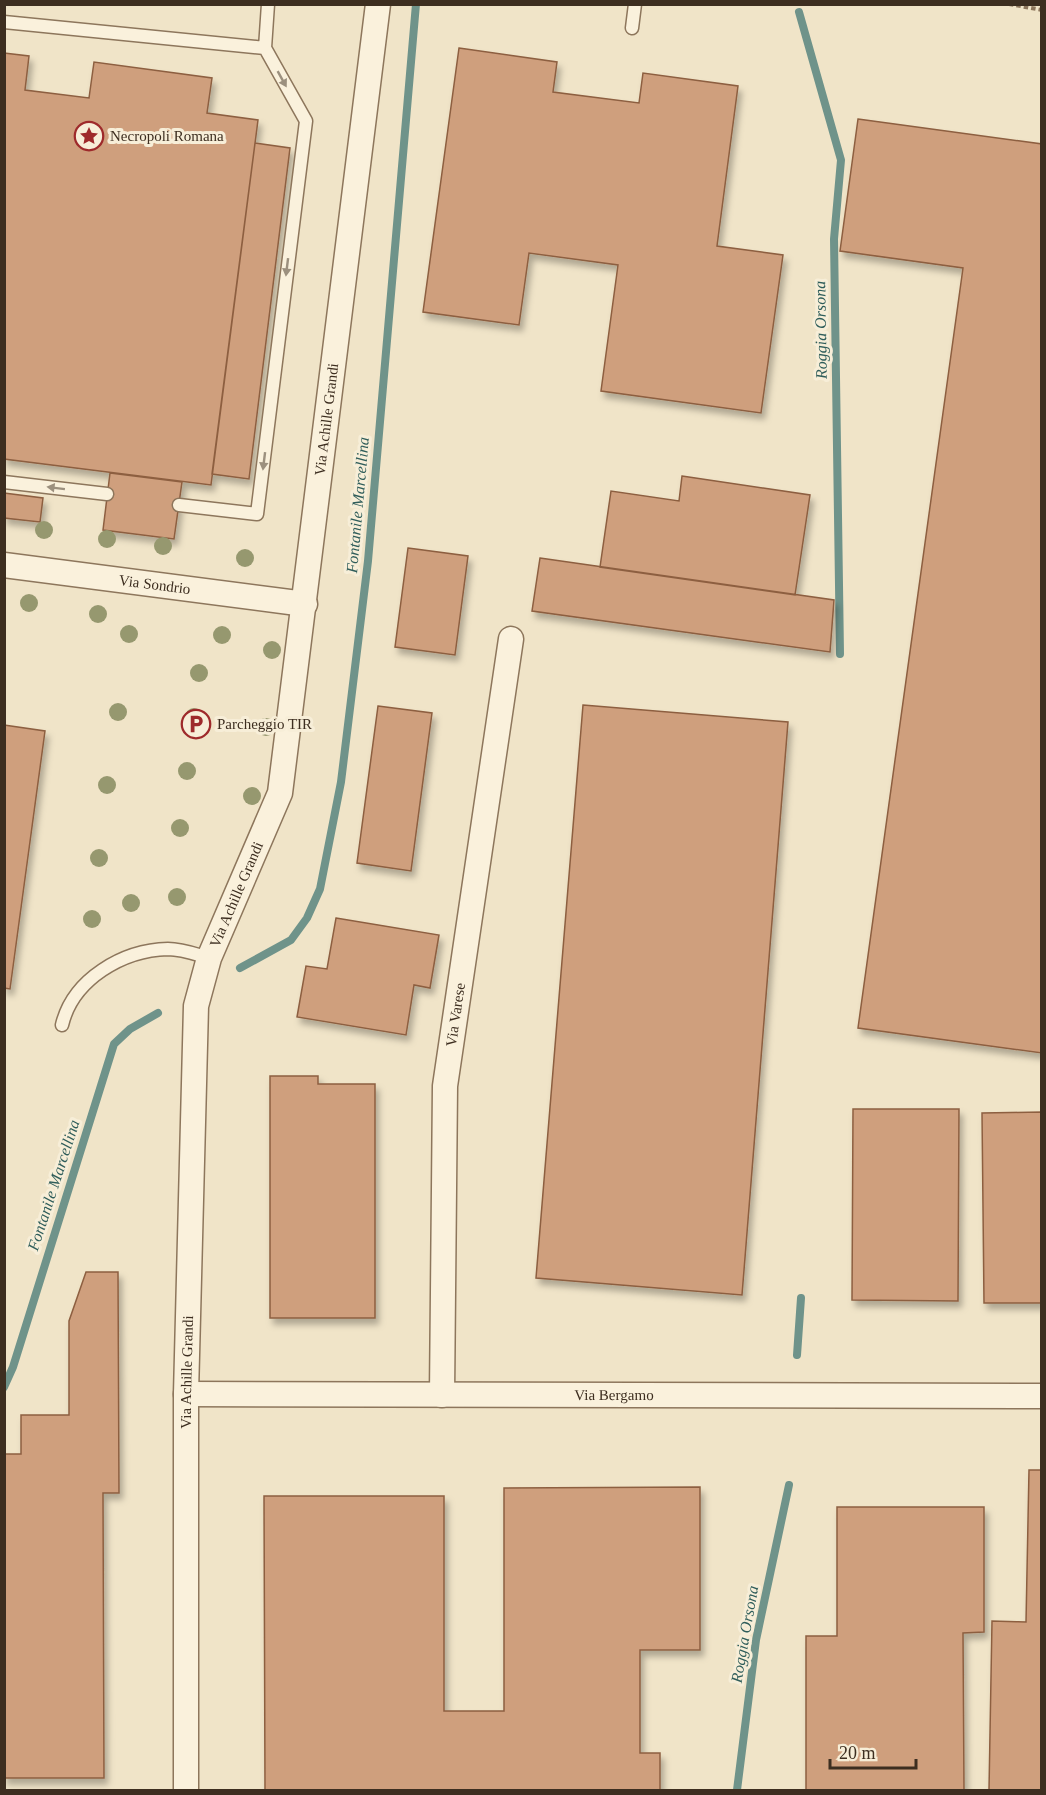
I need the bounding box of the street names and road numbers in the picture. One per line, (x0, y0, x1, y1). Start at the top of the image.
street label: Via Achille Grandi (311, 362, 341, 477)
street label: Via Sondrio (118, 572, 191, 597)
street label: Via Achille Grandi (207, 839, 266, 950)
street label: Via Varese (443, 981, 468, 1048)
street label: Via Achille Grandi (178, 1315, 196, 1429)
street label: Via Bergamo (574, 1387, 654, 1403)

